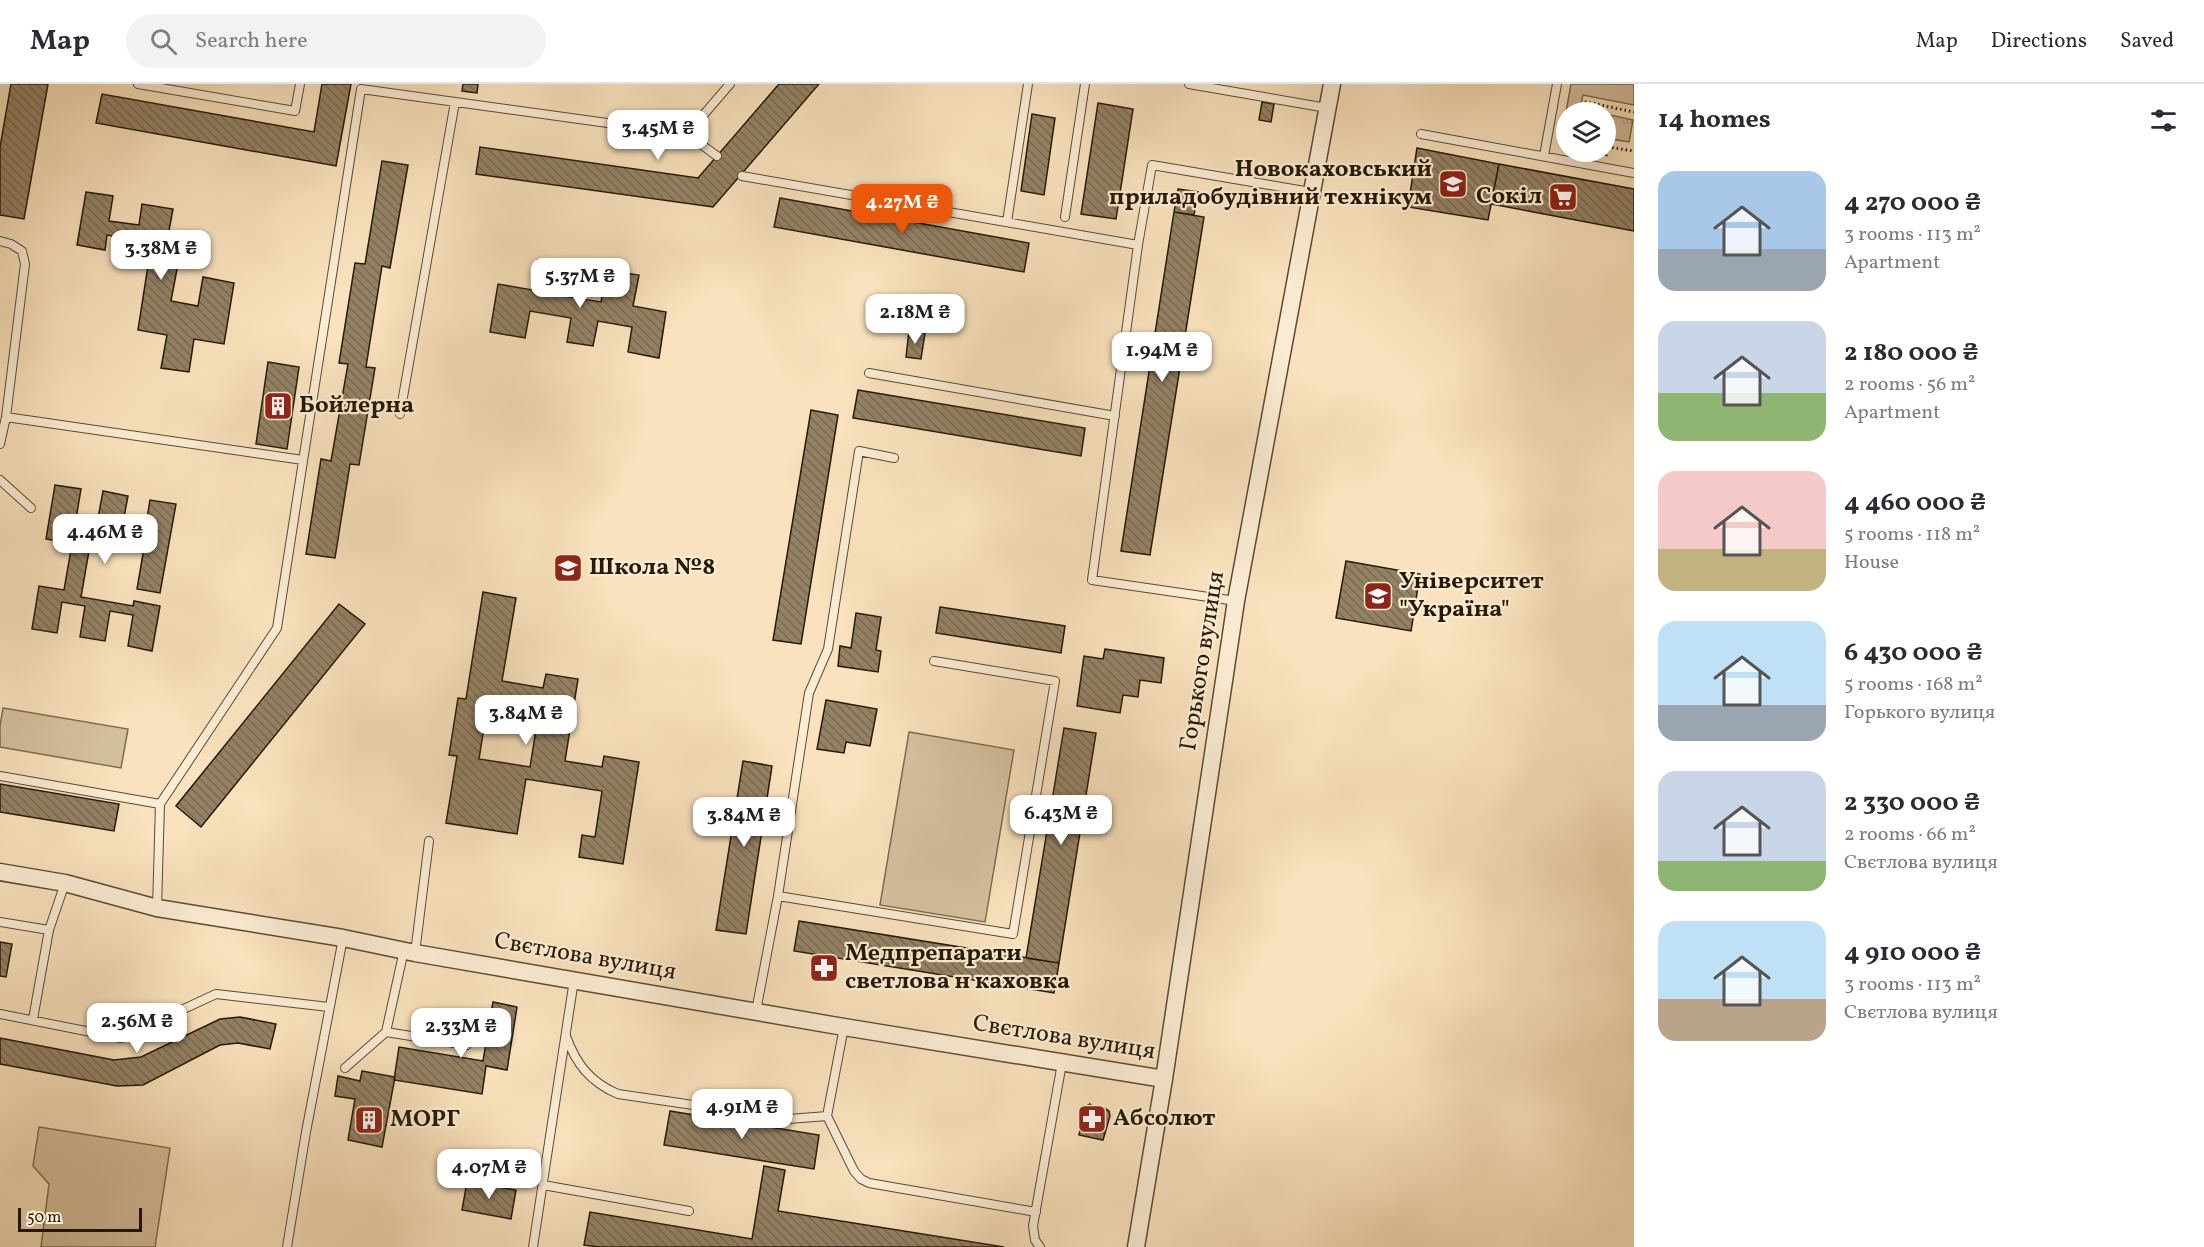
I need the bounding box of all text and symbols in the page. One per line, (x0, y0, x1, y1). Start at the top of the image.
search box (126, 14, 546, 68)
text: Map (30, 22, 90, 61)
icon: search (147, 25, 180, 58)
text: Search here (195, 26, 308, 57)
text: Map (1916, 27, 1958, 56)
text: Directions (1991, 27, 2087, 56)
text: Saved (2120, 27, 2174, 56)
map controls (1556, 102, 1616, 162)
button: layers (1556, 102, 1616, 162)
text: 14 homes (1658, 102, 1771, 138)
icon: filters (2147, 104, 2180, 137)
pin: 3.45M ₴ (603, 110, 713, 161)
text: 3.45M ₴ (621, 115, 695, 143)
place label: Новокаховський приладобудівний технікум (1109, 153, 1432, 215)
school or university icon: Новокаховський приладобудівний технікум (1437, 168, 1469, 200)
place label: Сокіл (1476, 180, 1542, 214)
supermarket icon: Сокіл (1547, 181, 1579, 213)
pin: 4.27M ₴ (847, 184, 957, 235)
text: 4 270 000 ₴ (1844, 185, 1981, 221)
text: 4.27M ₴ (865, 189, 939, 217)
icon: home (1706, 195, 1778, 267)
text: 3 rooms · 113 m² (1844, 221, 1981, 249)
pin: 3.38M ₴ (106, 230, 216, 281)
text: 3.38M ₴ (125, 235, 197, 263)
text: Apartment (1844, 249, 1940, 277)
pin: 5.37M ₴ (525, 258, 635, 309)
text: 5.37M ₴ (545, 263, 615, 291)
pin: 2.18M ₴ (860, 294, 970, 345)
text: 2.18M ₴ (880, 299, 950, 327)
pin: 1.94M ₴ (1107, 332, 1217, 383)
text: 2 180 000 ₴ (1844, 335, 1979, 371)
text: 1.94M ₴ (1126, 337, 1198, 365)
icon: home (1706, 345, 1778, 417)
text: 2 rooms · 56 m² (1844, 371, 1975, 399)
place label: Бойлерна (299, 389, 414, 423)
building icon: Бойлерна (262, 390, 294, 422)
text: Apartment (1844, 399, 1940, 427)
text: 4 460 000 ₴ (1844, 485, 1986, 521)
icon: home (1706, 495, 1778, 567)
pin: 4.46M ₴ (50, 514, 160, 565)
text: 4.46M ₴ (67, 519, 143, 547)
text: 5 rooms · 118 m² (1844, 521, 1980, 549)
text: House (1844, 549, 1899, 577)
place label: Школа №8 (589, 551, 715, 585)
school or university icon: Школа №8 (552, 552, 584, 584)
place label: Університет "Україна" (1399, 565, 1544, 627)
street label: Горького вулиця (1172, 569, 1234, 753)
school or university icon: Університет "Україна" (1362, 580, 1394, 612)
text: 6 430 000 ₴ (1844, 635, 1982, 671)
icon: home (1706, 645, 1778, 717)
text: 5 rooms · 168 m² (1844, 671, 1983, 699)
pin: 3.84M ₴ (471, 695, 581, 746)
text: Горького вулиця (1844, 699, 1995, 727)
text: 3.84M ₴ (489, 700, 563, 728)
text: 2 330 000 ₴ (1844, 785, 1980, 821)
pin: 6.43M ₴ (1006, 795, 1116, 846)
icon: home (1706, 795, 1778, 867)
pin: 3.84M ₴ (689, 797, 799, 848)
text: 6.43M ₴ (1024, 800, 1098, 828)
text: 3.84M ₴ (707, 802, 781, 830)
text: 2 rooms · 66 m² (1844, 821, 1976, 849)
text: Свєтлова вулиця (1844, 849, 1998, 877)
street label: Свєтлова вулиця (491, 924, 679, 990)
text: 4 910 000 ₴ (1844, 935, 1981, 971)
place label: Медпрепарати светлова н каховка (845, 937, 1070, 999)
icon: home (1706, 945, 1778, 1017)
pharmacy icon: Медпрепарати светлова н каховка (808, 952, 840, 984)
text: 3 rooms · 113 m² (1844, 971, 1981, 999)
text: Свєтлова вулиця (1844, 999, 1998, 1027)
pin: 2.56M ₴ (82, 1003, 192, 1054)
street label: Свєтлова вулиця (970, 1007, 1158, 1069)
text: 2.56M ₴ (101, 1008, 173, 1036)
pin: 2.33M ₴ (406, 1008, 516, 1059)
text: 2.33M ₴ (425, 1013, 497, 1041)
pin: 4.91M ₴ (687, 1089, 797, 1140)
text: 4.91M ₴ (706, 1094, 778, 1122)
place label: Абсолют (1113, 1102, 1215, 1136)
place label: МОРГ (390, 1103, 460, 1137)
pharmacy icon: Абсолют (1076, 1103, 1108, 1135)
building icon: МОРГ (353, 1104, 385, 1136)
pin: 4.07M ₴ (434, 1149, 544, 1200)
text: 4.07M ₴ (451, 1154, 527, 1182)
scale bar (18, 1205, 142, 1232)
text: 50 m (27, 1207, 61, 1229)

